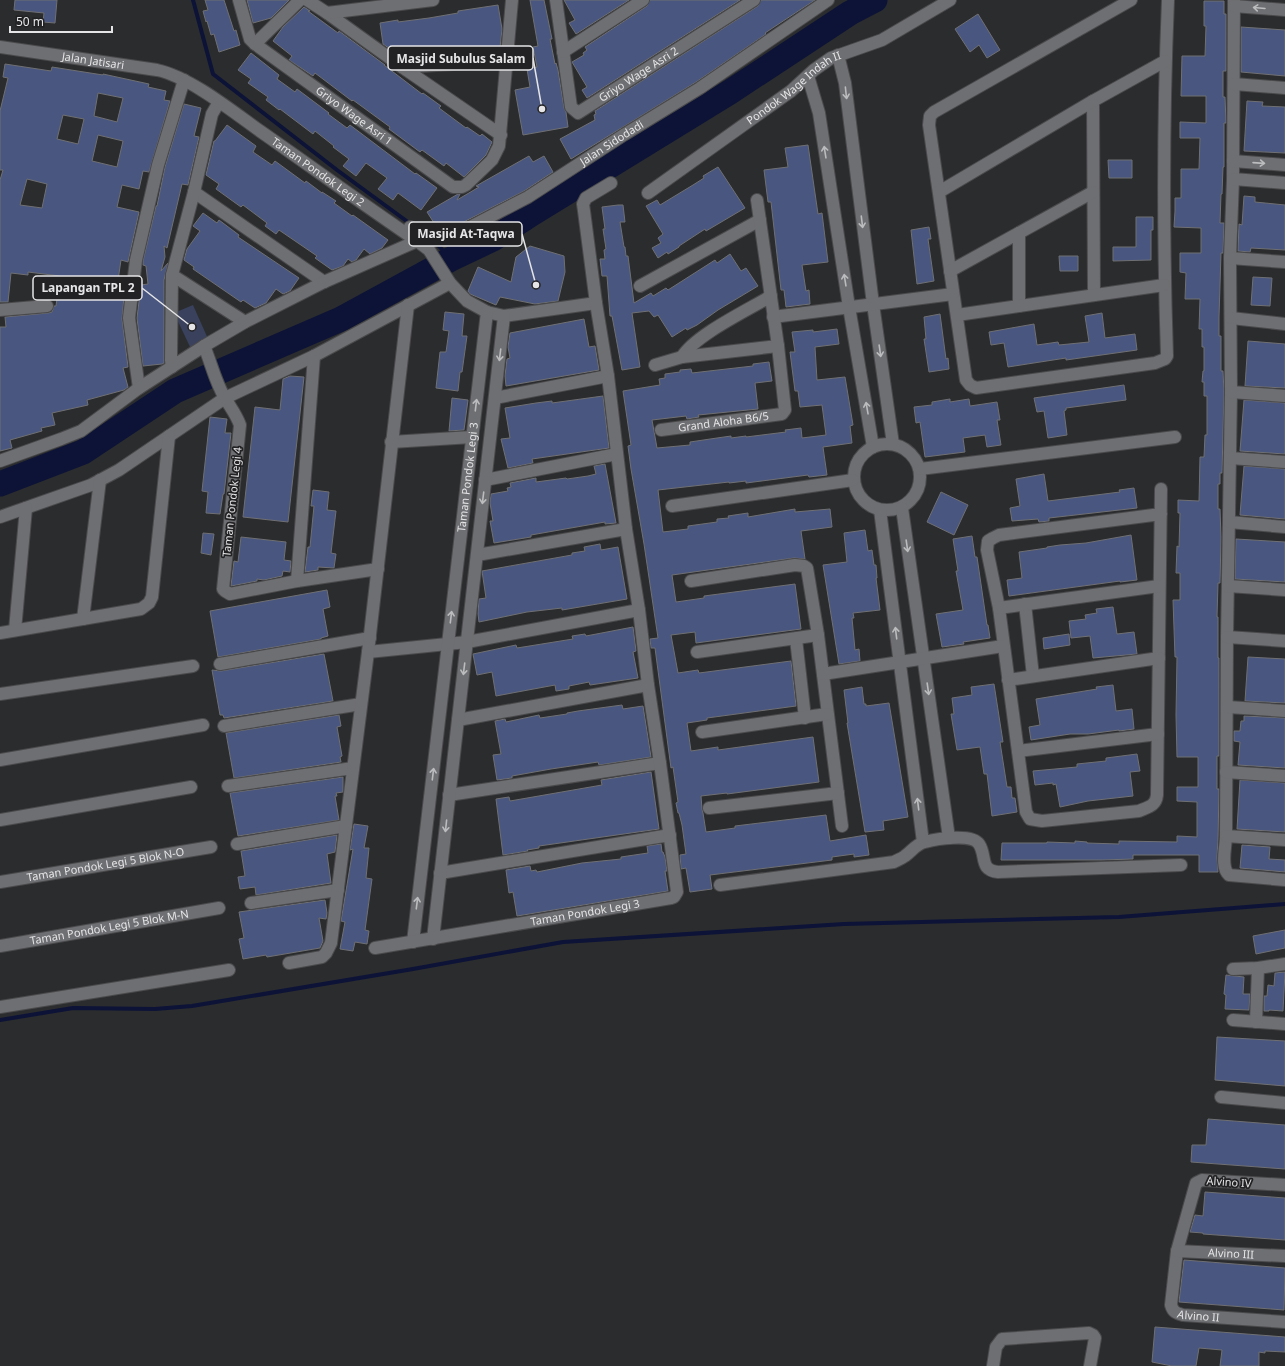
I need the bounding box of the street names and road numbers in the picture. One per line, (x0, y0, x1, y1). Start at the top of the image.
street label: Griyo Wage Asri 2 (596, 43, 681, 105)
street label: Pondok Wage Indah II (743, 47, 843, 128)
street label: Jalan Jatisari (60, 48, 125, 72)
street label: Griyo Wage Asri 1 (313, 82, 396, 148)
street label: Jalan Sidodadi (576, 117, 646, 169)
street label: Taman Pondok Legi 2 (269, 133, 368, 209)
street label: Grand Aloha B6/5 (677, 408, 770, 435)
street label: Taman Pondok Legi 3 (453, 421, 481, 533)
street label: Taman Pondok Legi 4 (218, 446, 245, 558)
street label: Taman Pondok Legi 5 Blok N-O (26, 844, 185, 884)
street label: Taman Pondok Legi 3 (529, 895, 641, 929)
street label: Taman Pondok Legi 5 Blok M-N (29, 905, 190, 948)
street label: Alvino IV (1206, 1172, 1252, 1191)
street label: Alvino III (1208, 1244, 1254, 1262)
street label: Alvino II (1176, 1306, 1220, 1325)

